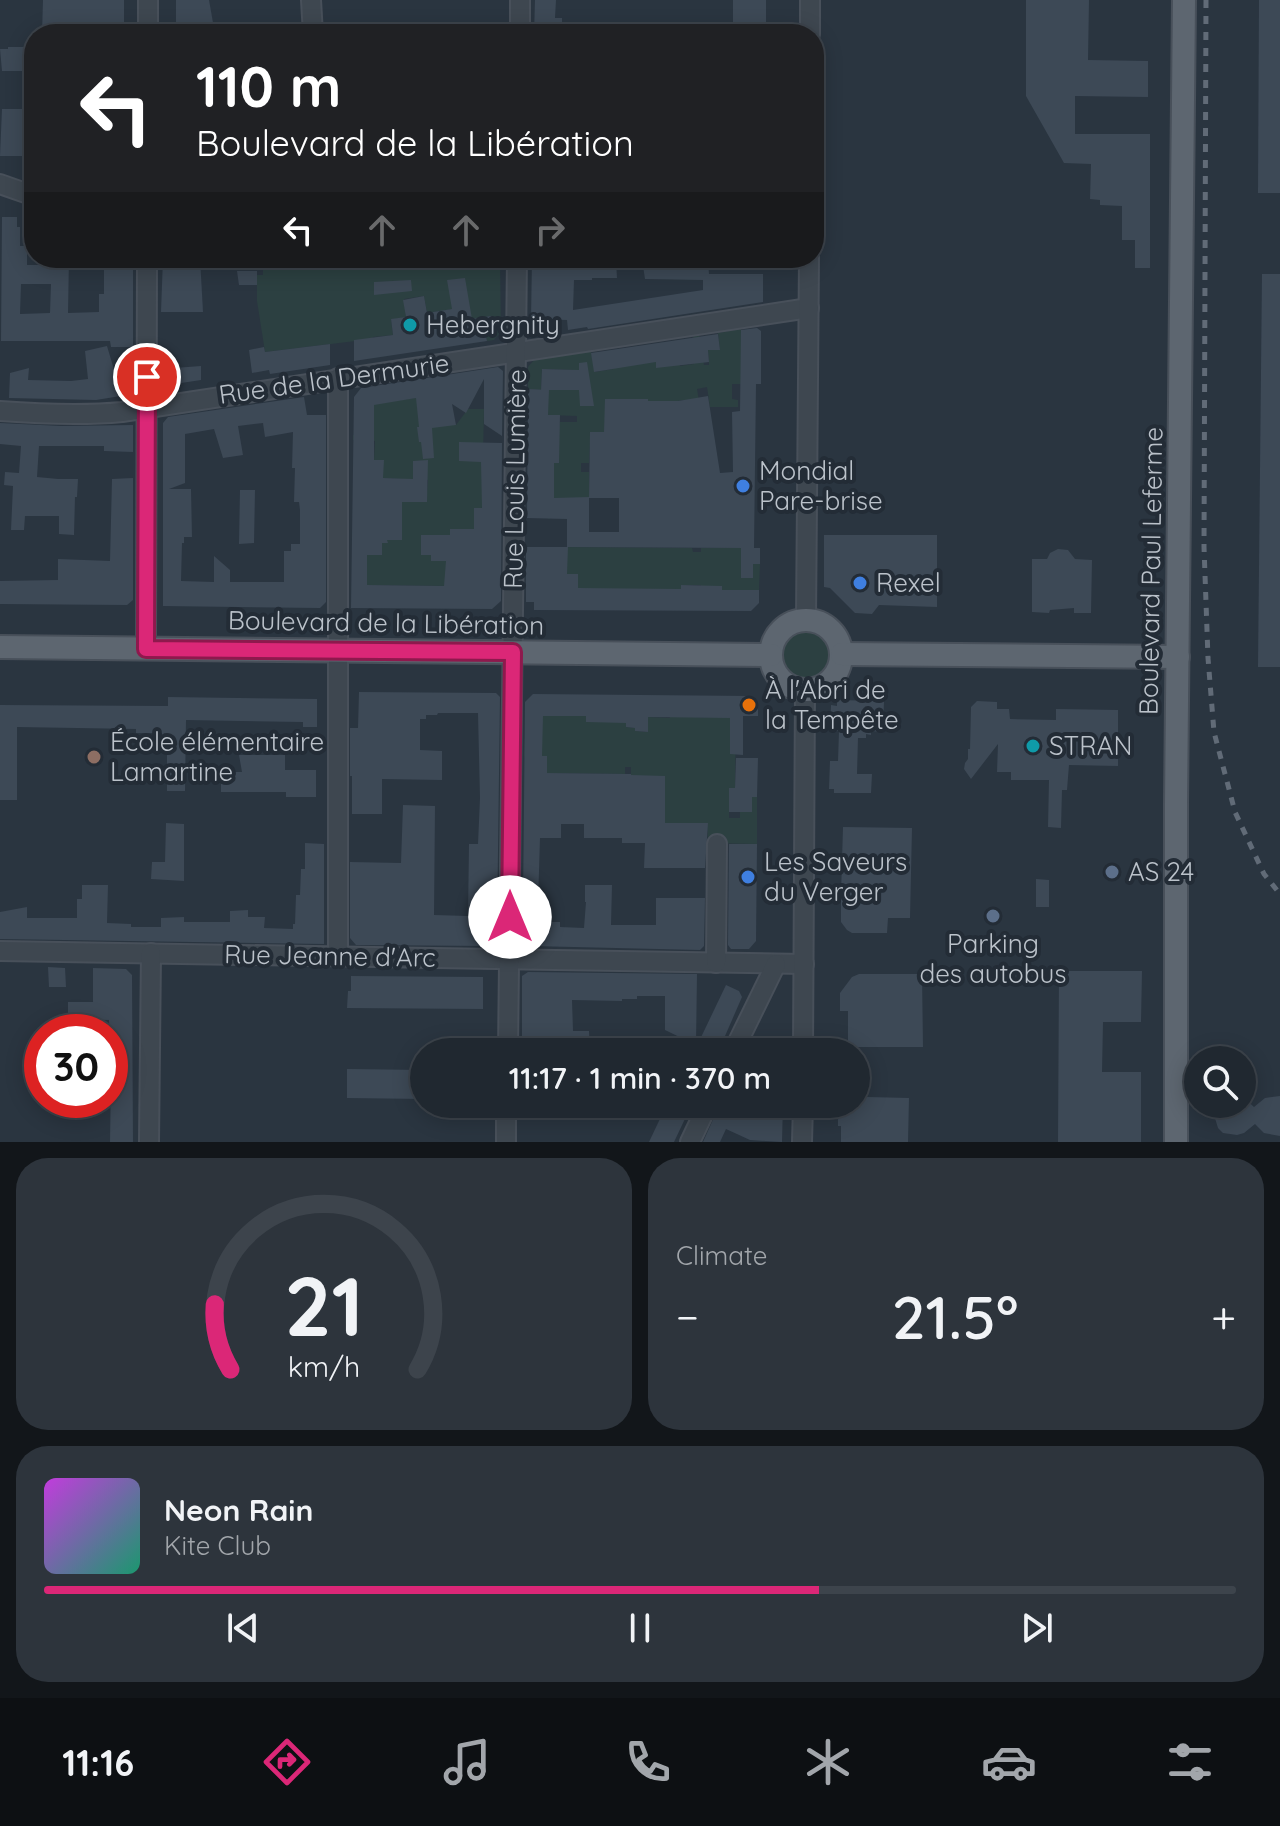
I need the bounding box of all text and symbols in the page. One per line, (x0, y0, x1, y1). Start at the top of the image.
text: 110 m (196, 51, 341, 121)
icon: left (64, 56, 168, 160)
text: Boulevard de la Libération (196, 120, 634, 165)
icon: left (276, 208, 320, 252)
icon: ahead (360, 208, 404, 252)
icon: ahead (444, 208, 488, 252)
icon: right (528, 208, 572, 252)
place label: Hebergnity (426, 308, 560, 341)
marker: Hebergnity (401, 316, 419, 334)
pin (113, 343, 181, 411)
street label: Rue de la Dermurie (217, 346, 451, 411)
icon: arrive (125, 355, 169, 399)
street label: Rue Louis Lumière (496, 369, 533, 589)
street label: Boulevard Paul Leferme (1131, 427, 1170, 715)
place label: Mondial Pare-brise (759, 454, 883, 517)
marker: Mondial Pare-brise (734, 477, 752, 495)
place label: Rexel (876, 566, 941, 599)
marker: Rexel (851, 574, 869, 592)
street label: Boulevard de la Libération (228, 603, 544, 642)
place label: À l'Abri de la Tempête (765, 673, 899, 736)
marker: À l'Abri de la Tempête (740, 696, 758, 714)
place label: École élémentaire Lamartine (110, 725, 324, 788)
place label: STRAN (1049, 729, 1133, 762)
marker: STRAN (1024, 737, 1042, 755)
marker: École élémentaire Lamartine (85, 748, 103, 766)
place label: Les Saveurs du Verger (764, 845, 907, 908)
place label: AS 24 (1128, 855, 1194, 888)
marker: AS 24 (1103, 863, 1121, 881)
marker: Les Saveurs du Verger (739, 868, 757, 886)
position arrow (468, 875, 552, 959)
marker: Parking des autobus (984, 907, 1002, 925)
place label: Parking des autobus (919, 927, 1067, 990)
street label: Rue Jeanne d'Arc (224, 937, 436, 974)
speed limit sign: 30 (24, 1014, 128, 1118)
map controls (1184, 1046, 1256, 1118)
button: search (1184, 1046, 1256, 1118)
text: 11:17 · 1 min · 370 m (509, 1059, 771, 1097)
text: Climate (676, 1239, 767, 1272)
text: 21 (284, 1253, 364, 1357)
text: 21.5° (892, 1279, 1018, 1354)
text: − (676, 1289, 699, 1344)
text: + (1211, 1289, 1236, 1344)
text: km/h (288, 1348, 360, 1384)
text: Neon Rain (164, 1491, 313, 1529)
text: Kite Club (164, 1529, 271, 1562)
icon: previous (221, 1606, 265, 1650)
icon: pause (618, 1606, 662, 1650)
icon: next (1015, 1606, 1059, 1650)
icon: directions (259, 1734, 315, 1790)
icon: music (439, 1734, 495, 1790)
icon: phone (620, 1734, 676, 1790)
icon: climate (800, 1734, 856, 1790)
icon: car (981, 1734, 1037, 1790)
icon: filters (1162, 1734, 1218, 1790)
text: 11:16 (62, 1740, 134, 1785)

